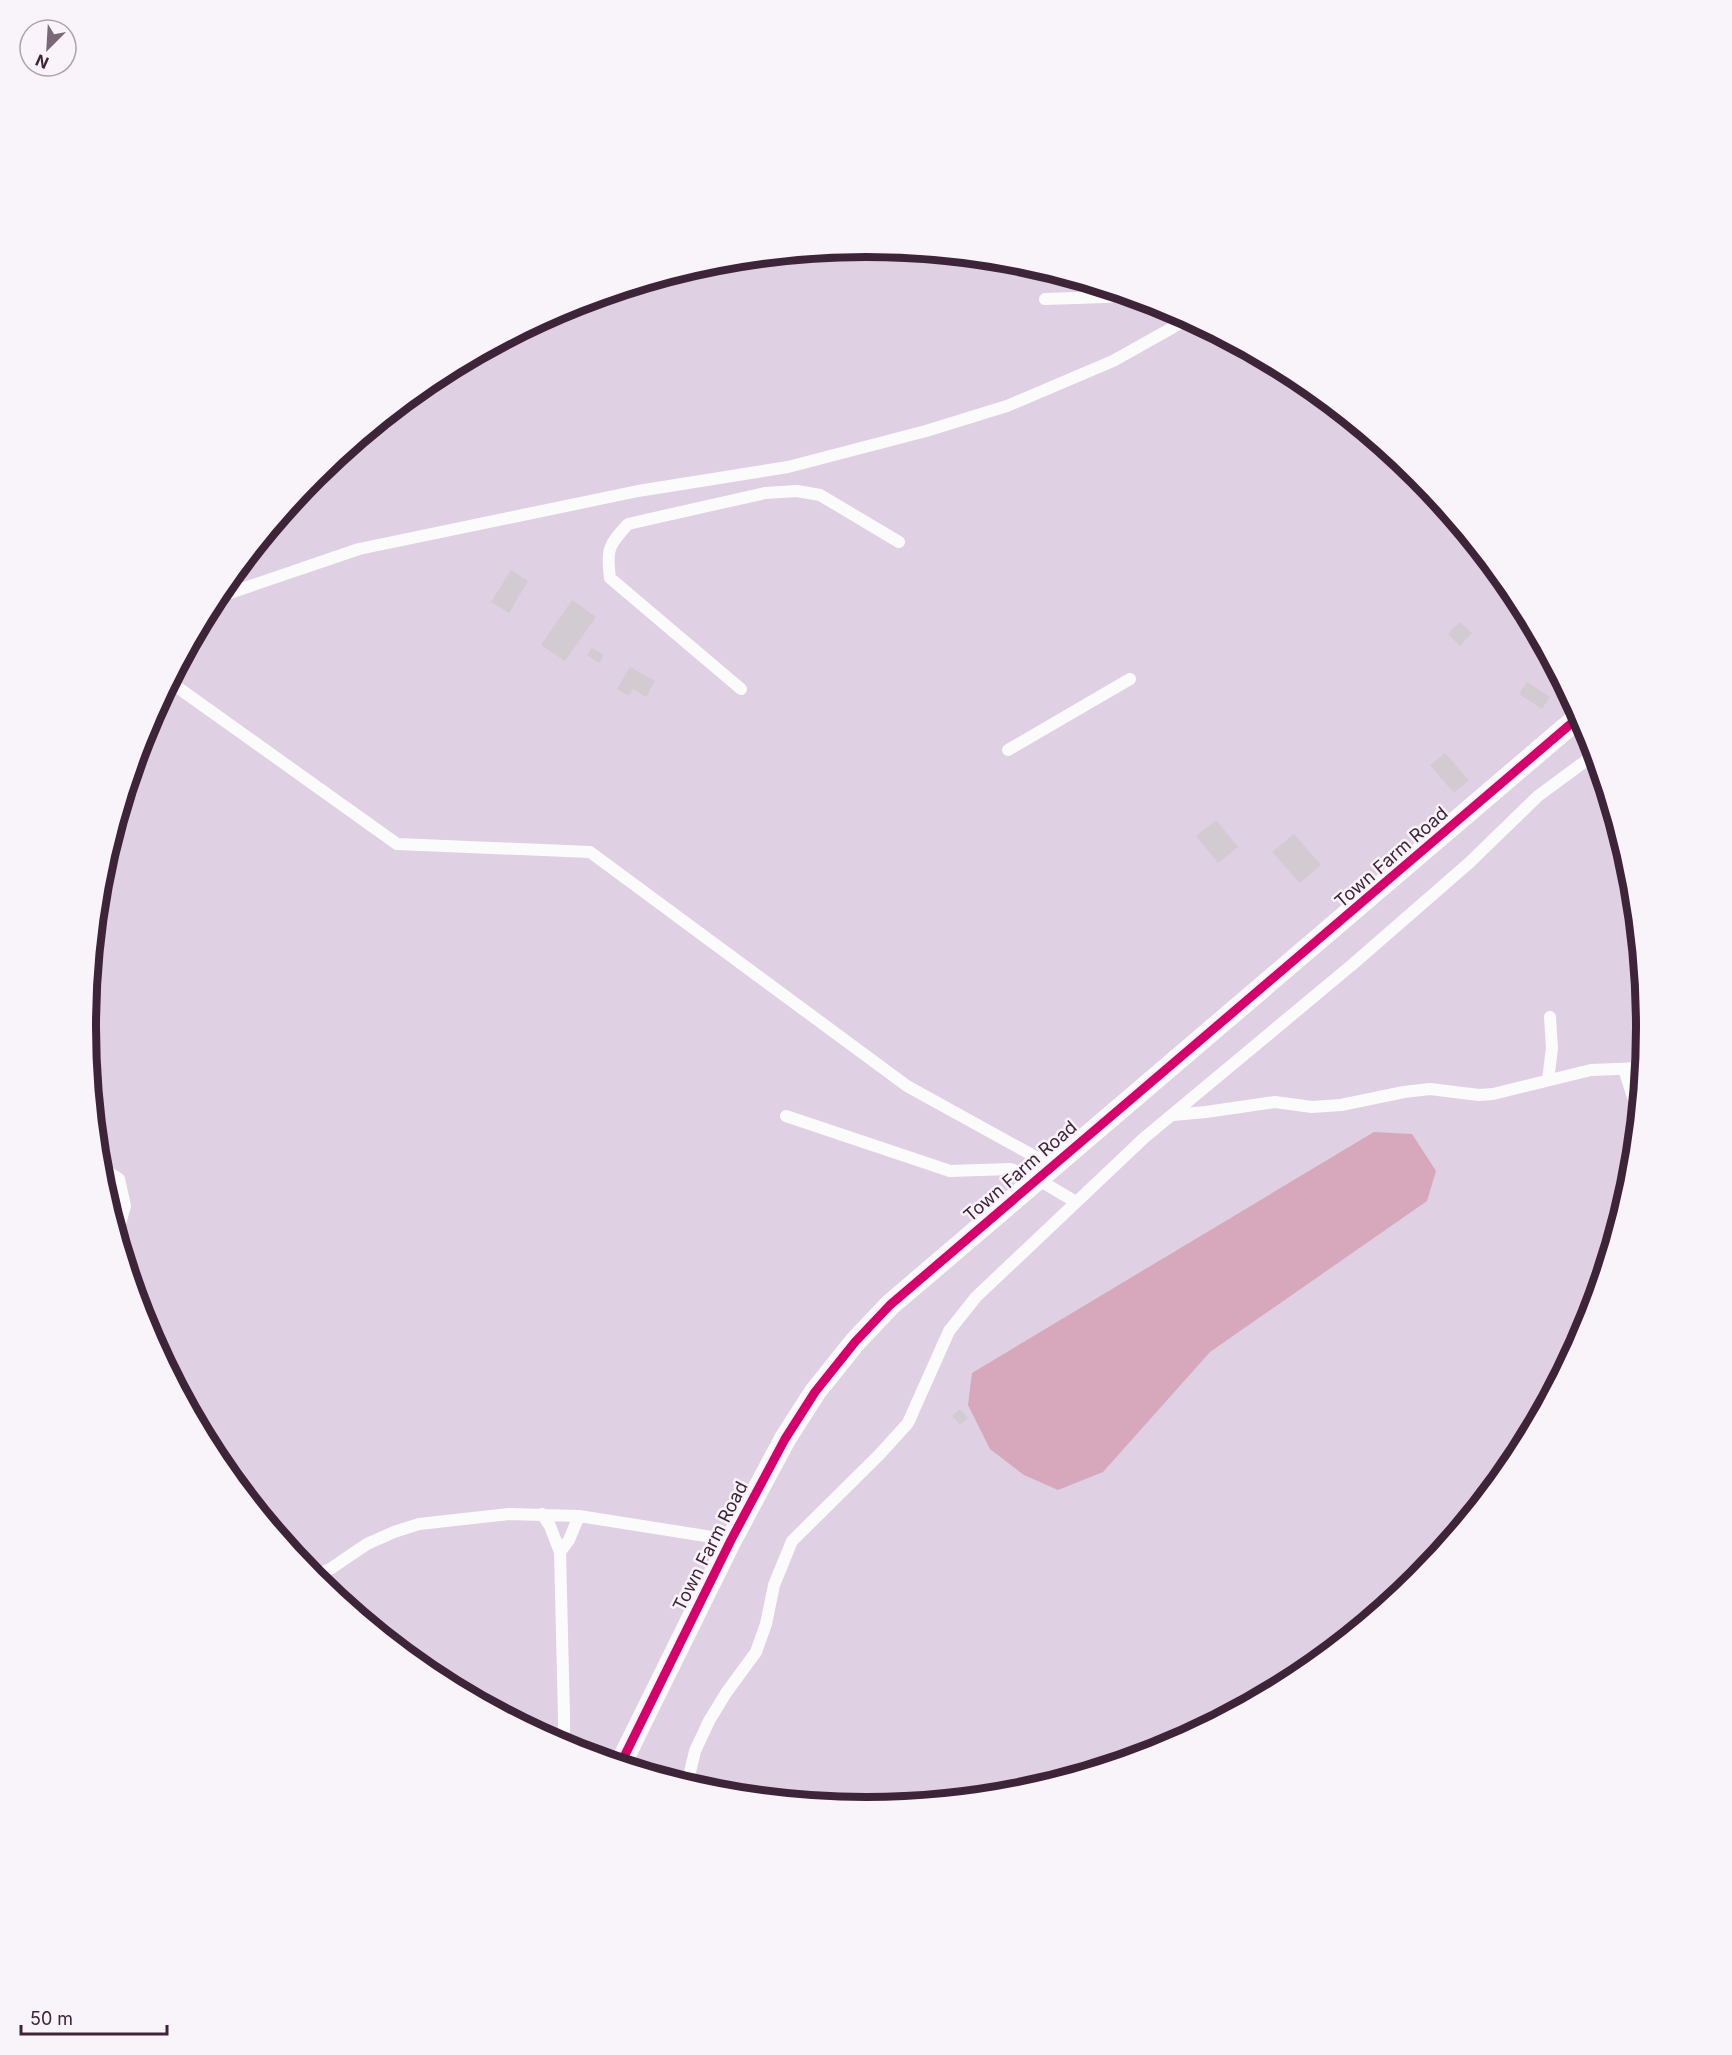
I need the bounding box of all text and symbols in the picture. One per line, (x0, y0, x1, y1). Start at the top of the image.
north arrow (18, 18, 78, 78)
text: N (32, 50, 52, 73)
street label: Town Farm Road (1330, 802, 1452, 912)
street label: Town Farm Road (959, 1116, 1081, 1226)
street label: Town Farm Road (668, 1478, 752, 1614)
scale bar (21, 1998, 166, 2036)
text: 50 m (30, 2008, 73, 2029)

